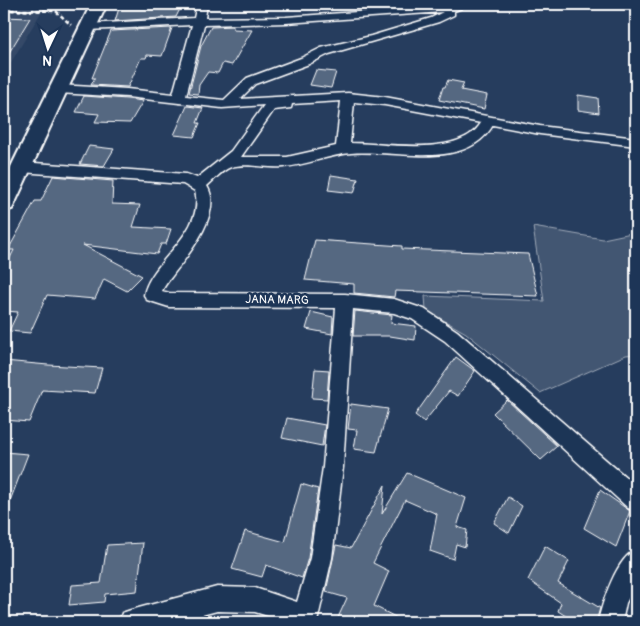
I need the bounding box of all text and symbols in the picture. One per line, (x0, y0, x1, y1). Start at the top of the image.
north arrow (22, 22, 72, 72)
text: N (42, 52, 52, 69)
street label: JANA MARG (245, 292, 309, 308)

